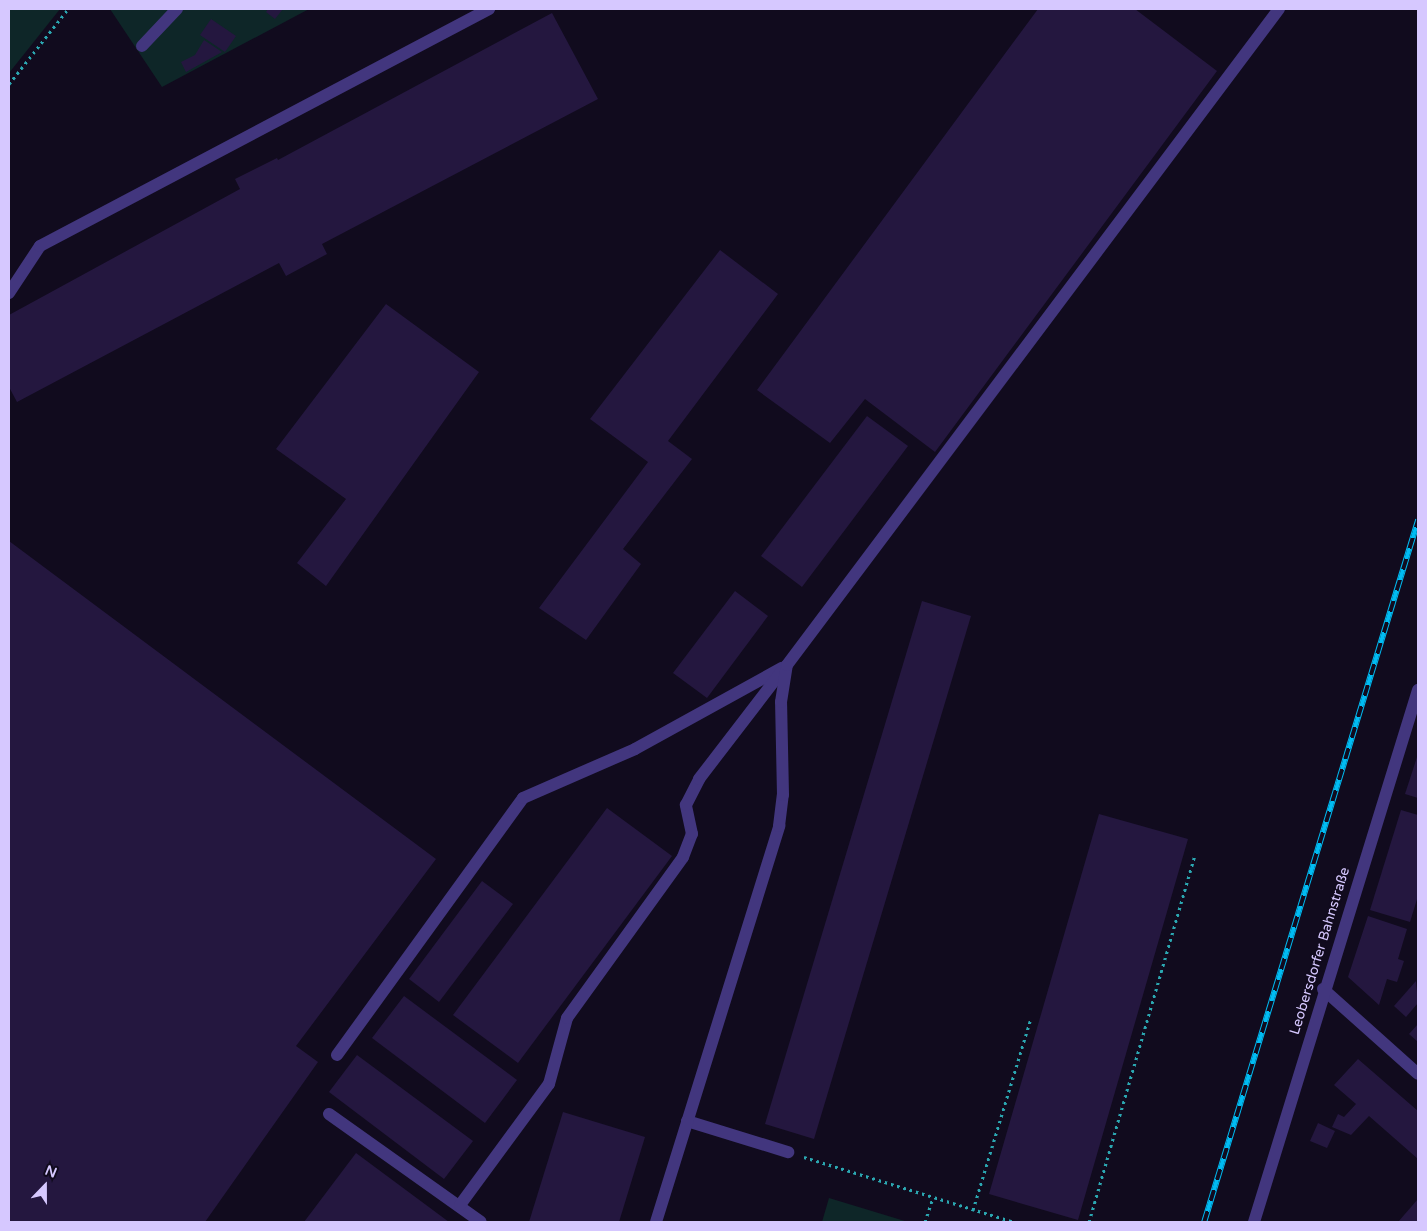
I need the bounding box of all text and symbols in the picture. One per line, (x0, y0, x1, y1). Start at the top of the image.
street label: Leobersdorfer Bahnstraße (1286, 865, 1354, 1037)
north arrow (20, 1161, 70, 1211)
text: N (42, 1162, 59, 1182)

